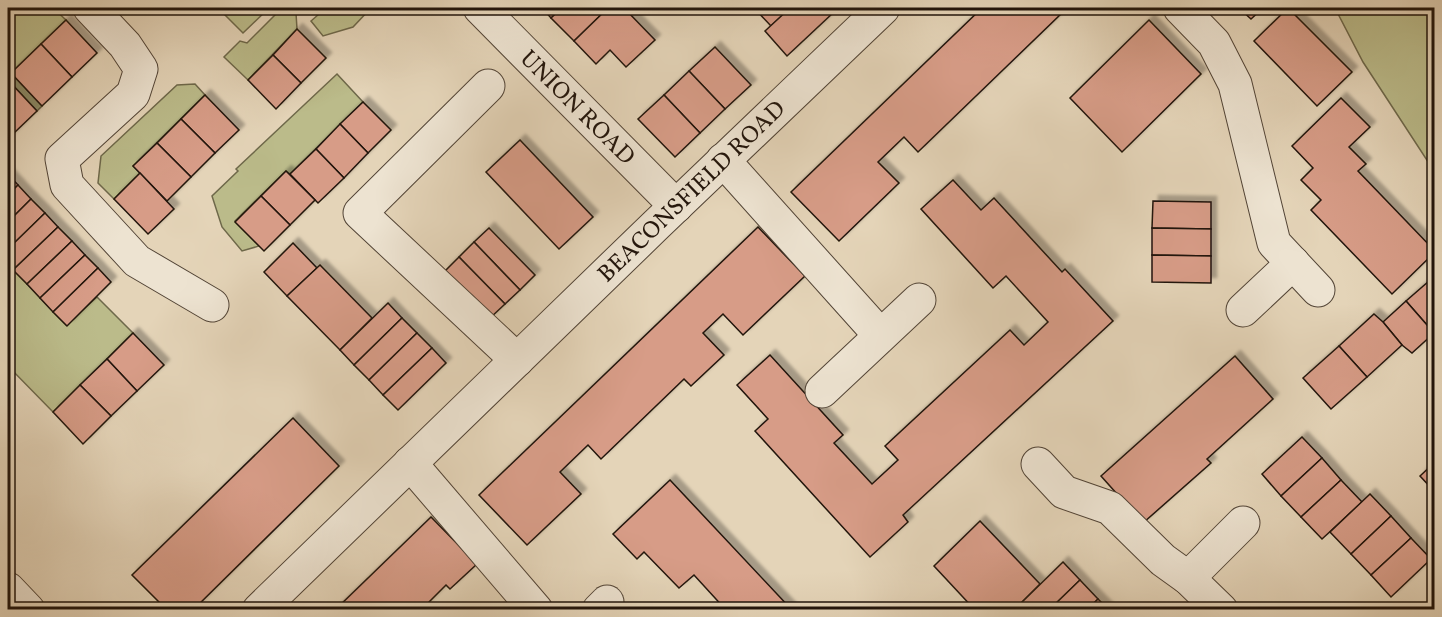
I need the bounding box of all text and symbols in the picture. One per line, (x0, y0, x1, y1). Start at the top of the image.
street label: UNION ROAD (511, 43, 642, 174)
street label: BEACONSFIELD ROAD (591, 94, 794, 291)

